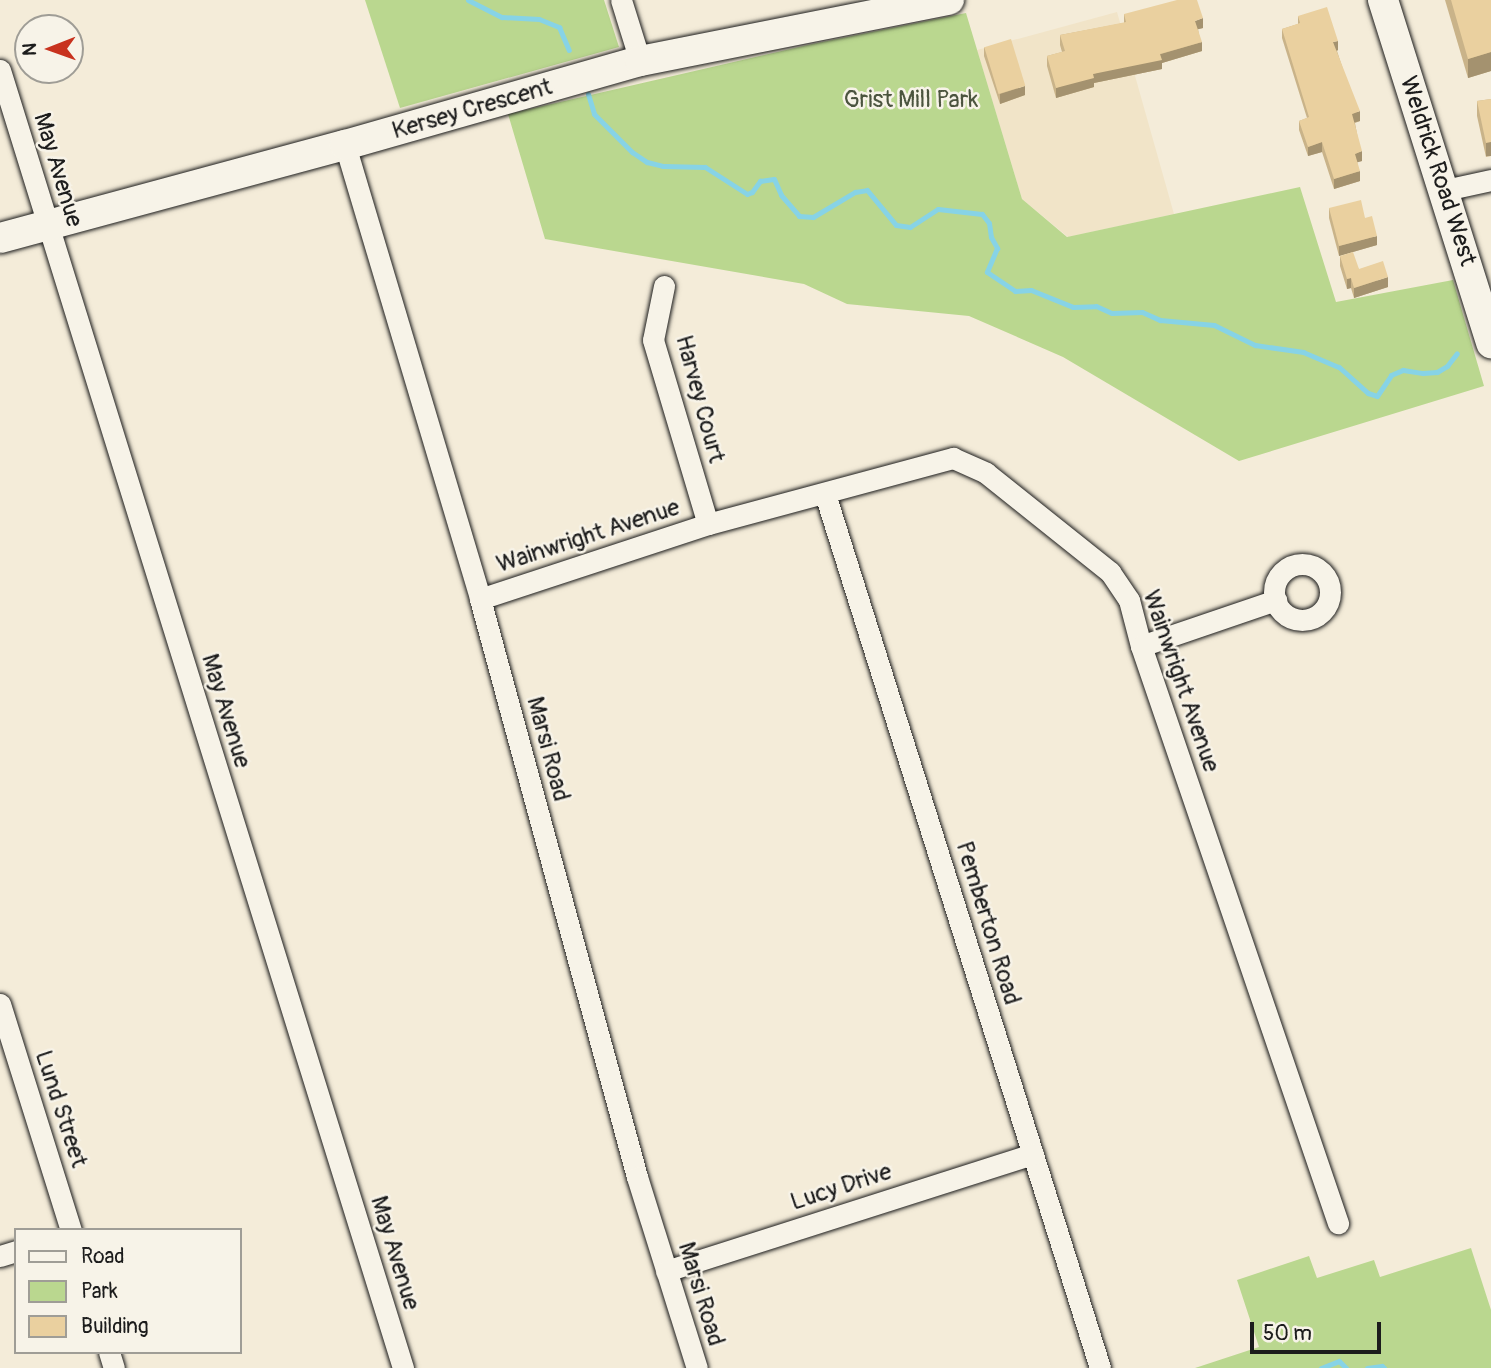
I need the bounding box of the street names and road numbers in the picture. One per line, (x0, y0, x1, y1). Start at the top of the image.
street label: Kersey Crescent (389, 72, 555, 146)
street label: Weldrick Road West (1394, 73, 1482, 269)
street label: May Avenue (27, 110, 89, 230)
street label: Harvey Court (669, 332, 731, 466)
street label: Wainwright Avenue (493, 493, 683, 579)
street label: Wainwright Avenue (1136, 586, 1226, 776)
street label: May Avenue (195, 651, 257, 771)
street label: Marsi Road (520, 694, 576, 804)
street label: Pemberton Road (950, 838, 1026, 1008)
street label: Lund Street (29, 1047, 93, 1171)
street label: Lucy Drive (787, 1157, 895, 1217)
street label: May Avenue (364, 1193, 426, 1313)
street label: Marsi Road (672, 1239, 730, 1349)

